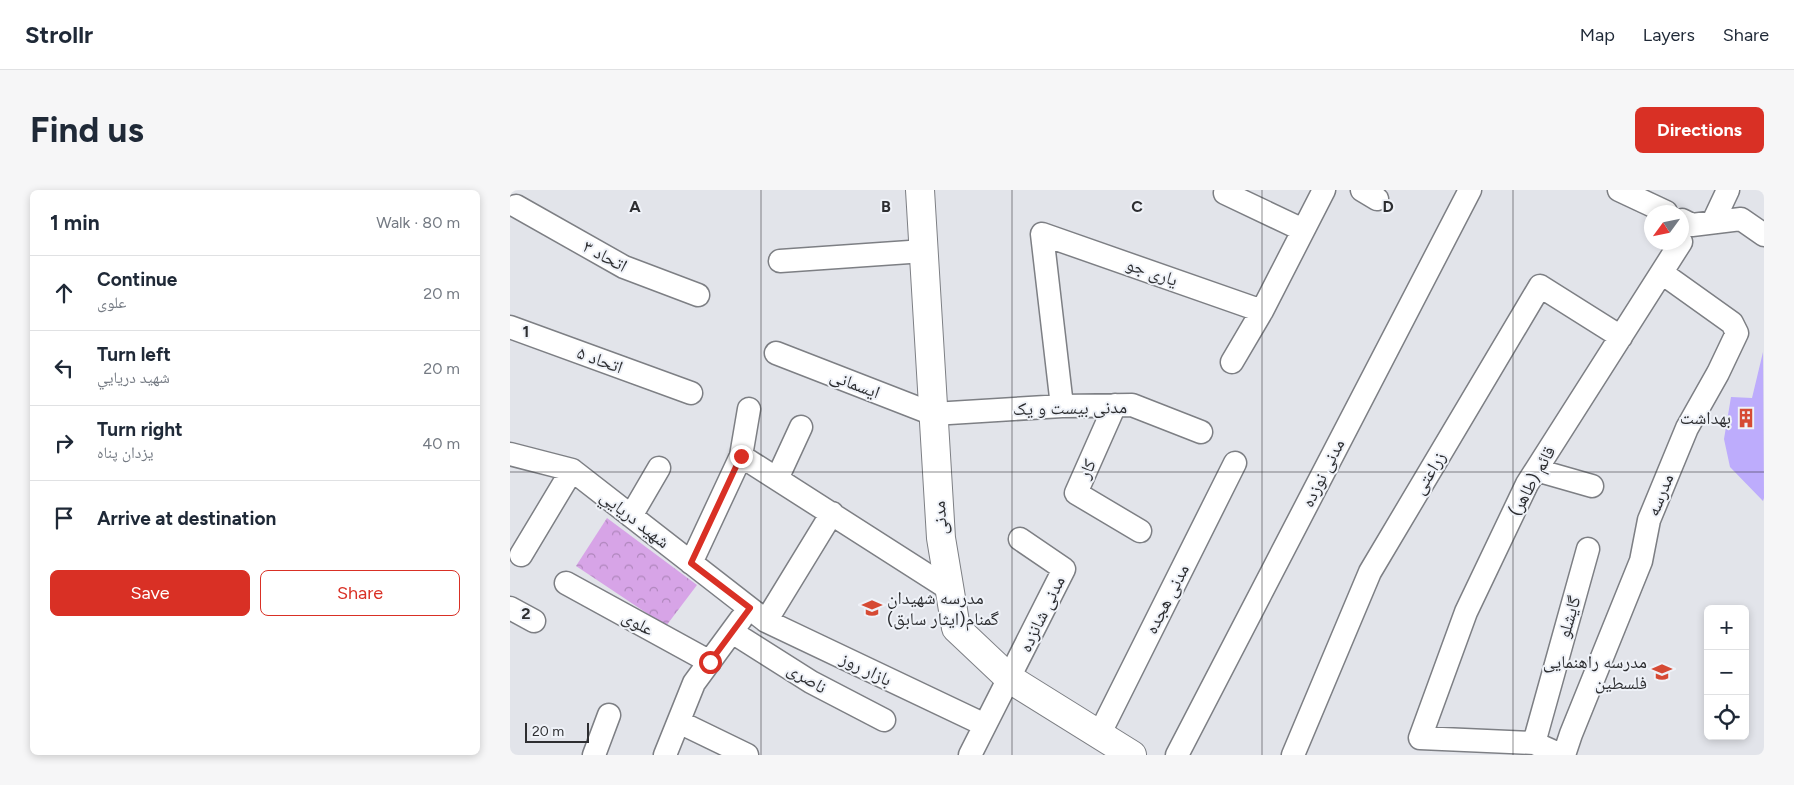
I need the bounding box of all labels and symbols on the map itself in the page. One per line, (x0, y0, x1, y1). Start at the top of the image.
text: A (629, 197, 641, 216)
text: B (881, 197, 891, 216)
text: C (1131, 197, 1143, 216)
text: D (1382, 197, 1394, 216)
north arrow (1644, 205, 1689, 250)
street label: اتحاد ۳ (579, 235, 631, 277)
street label: یاری جو (1123, 253, 1181, 291)
text: 1 (523, 322, 529, 341)
street label: اتحاد ۵ (574, 342, 626, 378)
street label: ایسمانی (827, 364, 883, 404)
street label: مدنی بیست و یک (1013, 396, 1127, 420)
place label: بهداشت (1680, 407, 1731, 429)
building icon: بهداشت (1735, 407, 1757, 429)
street label: مدنی نوزده (1296, 435, 1350, 511)
street label: قائم (طاهر) (1504, 442, 1561, 520)
route end (730, 445, 753, 468)
street label: زراعتی (1408, 448, 1450, 498)
street label: کار (1073, 455, 1101, 483)
street label: مدرسه (1642, 471, 1678, 519)
street label: شهيد دريايي (594, 485, 674, 556)
street label: مدنی (928, 500, 952, 536)
street label: مدنی هجده (1140, 560, 1194, 638)
street label: مدنی شانزده (1014, 572, 1070, 656)
place label: مدرسه شهیدان گمنام(ایثار سابق) (887, 587, 1000, 631)
street label: گایشلو (1553, 593, 1586, 641)
school or university icon: مدرسه شهیدان گمنام(ایثار سابق) (861, 597, 883, 619)
text: 2 (521, 604, 531, 623)
street label: علوی (618, 605, 658, 641)
street label: بازار روز (836, 647, 895, 691)
route start (699, 651, 722, 674)
place label: مدرسه راهنمایی فلسطین (1543, 651, 1647, 694)
street label: ناصری (783, 658, 831, 698)
school or university icon: مدرسه راهنمایی فلسطین (1651, 661, 1673, 683)
scale bar (525, 720, 589, 743)

